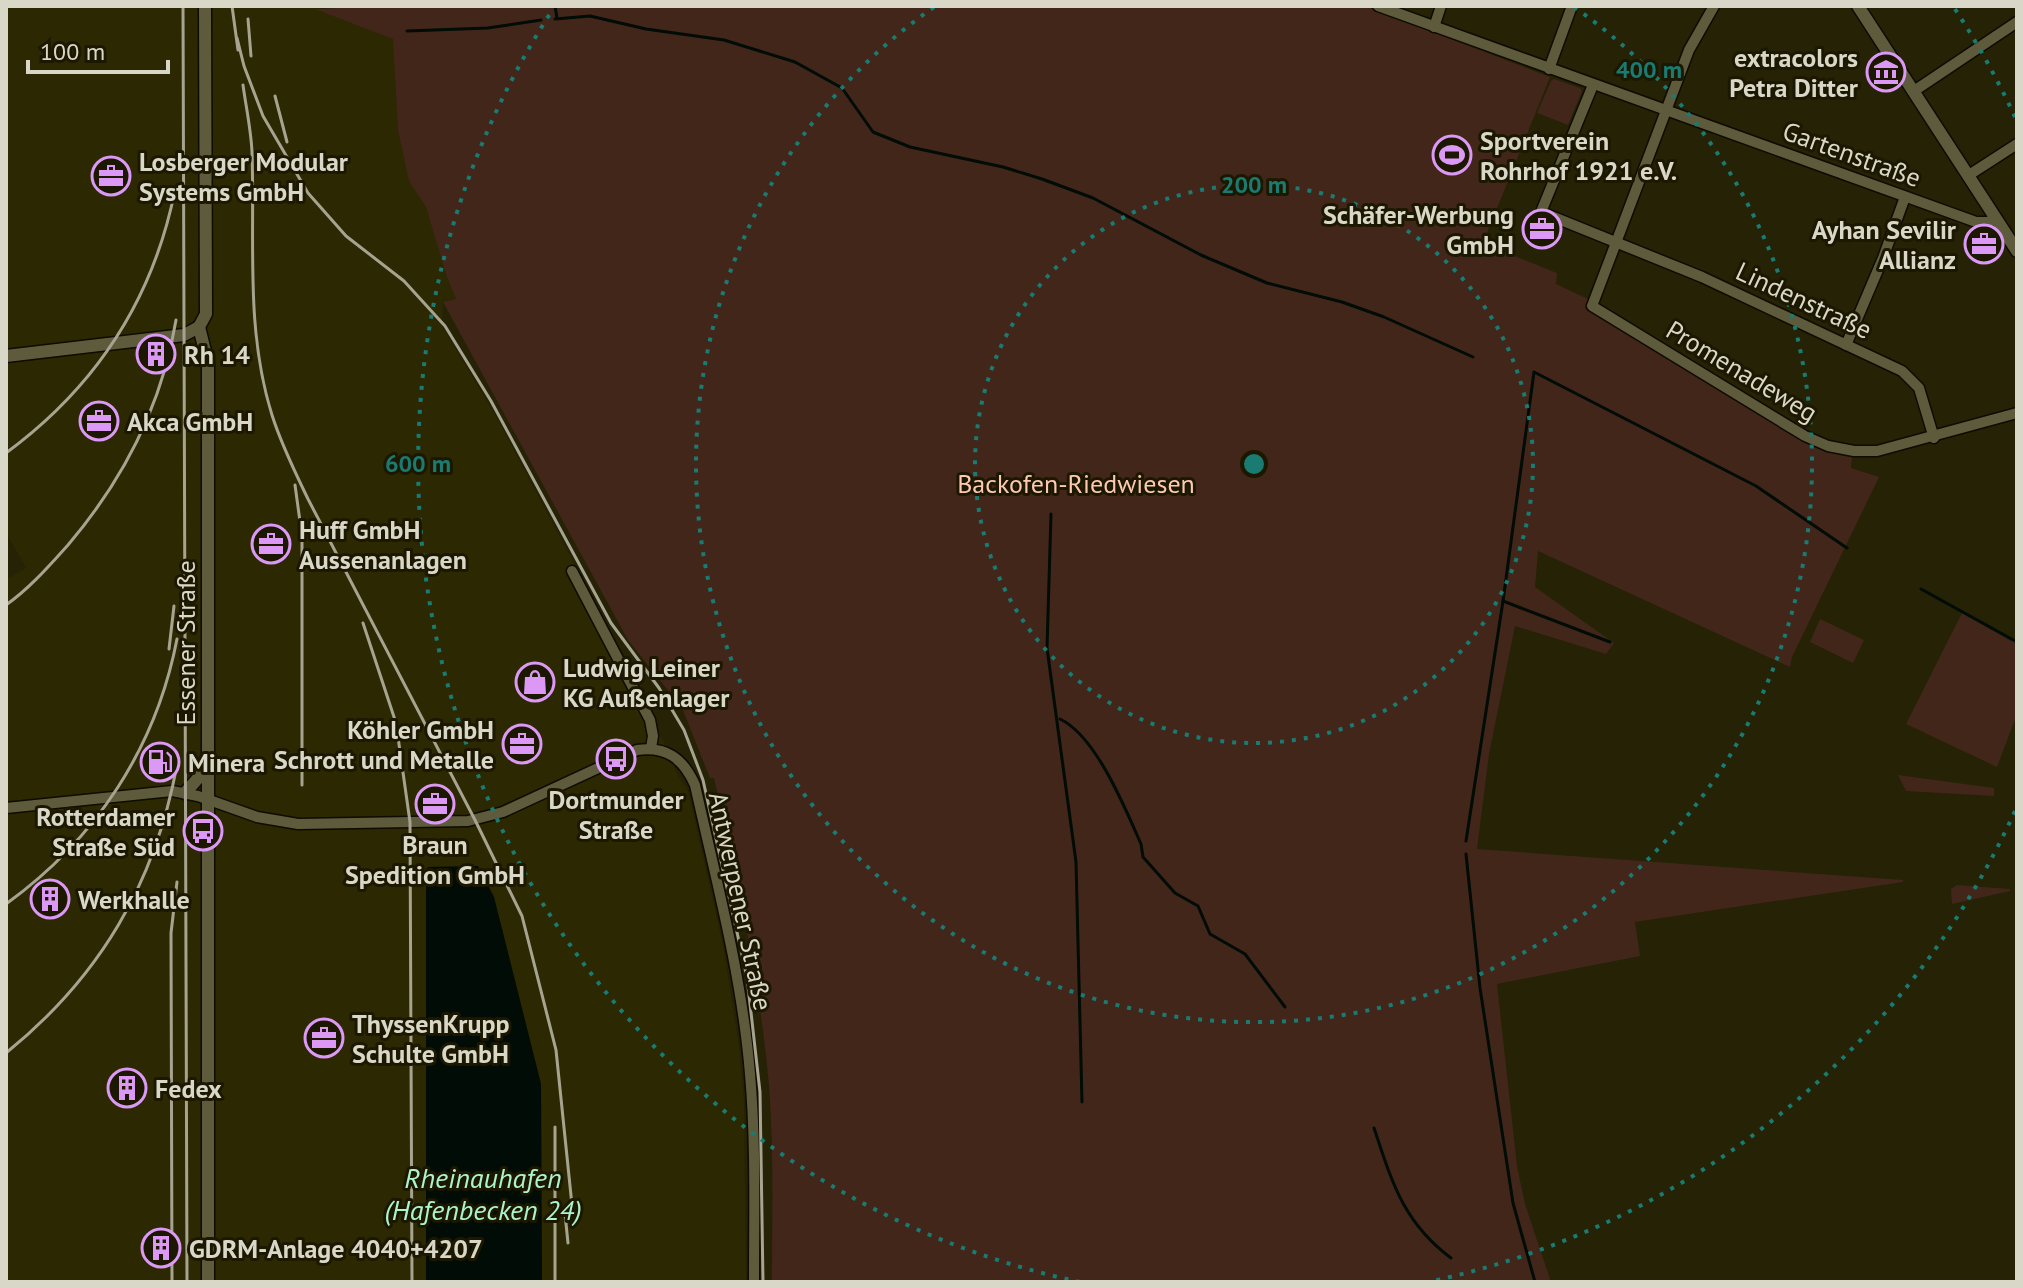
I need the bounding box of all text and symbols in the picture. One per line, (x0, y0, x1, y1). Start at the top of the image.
scale bar (28, 24, 168, 74)
text: 100 m (40, 36, 105, 67)
place label: extracolors Petra Ditter (1729, 41, 1859, 104)
museum icon: extracolors Petra Ditter (1865, 51, 1907, 93)
text: 400 m (1616, 54, 1682, 85)
street label: Gartenstraße (1778, 114, 1926, 194)
place label: Sportverein Rohrhof 1921 e.V. (1480, 124, 1677, 187)
sports icon: Sportverein Rohrhof 1921 e.V. (1431, 134, 1473, 176)
place label: Losberger Modular Systems GmbH (139, 145, 349, 208)
office icon: Losberger Modular Systems GmbH (90, 155, 132, 197)
text: 200 m (1221, 169, 1287, 200)
place label: Schäfer-Werbung GmbH (1323, 198, 1514, 261)
office icon: Schäfer-Werbung GmbH (1521, 208, 1563, 250)
place label: Ayhan Sevilir Allianz (1812, 213, 1957, 276)
office icon: Ayhan Sevilir Allianz (1963, 223, 2005, 265)
street label: Lindenstraße (1731, 254, 1877, 346)
street label: Promenadeweg (1660, 313, 1824, 429)
building icon: Rh 14 (135, 333, 177, 375)
place label: Rh 14 (184, 338, 250, 371)
office icon: Akca GmbH (78, 400, 120, 442)
place label: Akca GmbH (127, 405, 253, 438)
text: 600 m (385, 448, 451, 479)
centre of rings (1240, 450, 1268, 478)
park label: Backofen-Riedwiesen (957, 467, 1195, 500)
place label: Huff GmbH Aussenanlagen (299, 513, 467, 576)
office icon: Huff GmbH Aussenanlagen (250, 523, 292, 565)
street label: Essener Straße (169, 560, 202, 726)
place label: Ludwig Leiner KG Außenlager (563, 651, 730, 714)
shop icon: Ludwig Leiner KG Außenlager (514, 661, 556, 703)
place label: Köhler GmbH Schrott und Metalle (274, 713, 494, 776)
office icon: Köhler GmbH Schrott und Metalle (501, 723, 543, 765)
bus stop icon: Dortmunder Straße (595, 738, 637, 780)
fuel station icon: Minera (139, 741, 181, 783)
place label: Minera (188, 746, 265, 779)
office icon: Braun Spedition GmbH (414, 783, 456, 825)
place label: Dortmunder Straße (548, 783, 684, 846)
street label: Antwerpener Straße (702, 789, 780, 1013)
place label: Rotterdamer Straße Süd (36, 800, 176, 863)
bus stop icon: Rotterdamer Straße Süd (182, 810, 224, 852)
place label: Braun Spedition GmbH (345, 828, 525, 891)
building icon: Werkhalle (29, 878, 71, 920)
place label: Werkhalle (78, 883, 190, 916)
place label: ThyssenKrupp Schulte GmbH (352, 1007, 509, 1070)
office icon: ThyssenKrupp Schulte GmbH (303, 1017, 345, 1059)
building icon: Fedex (106, 1067, 148, 1109)
place label: Fedex (155, 1072, 222, 1105)
water label: Rheinauhafen (Hafenbecken 24) (384, 1159, 582, 1228)
building icon: GDRM-Anlage 4040+4207 (140, 1227, 182, 1269)
place label: GDRM-Anlage 4040+4207 (189, 1232, 483, 1265)

